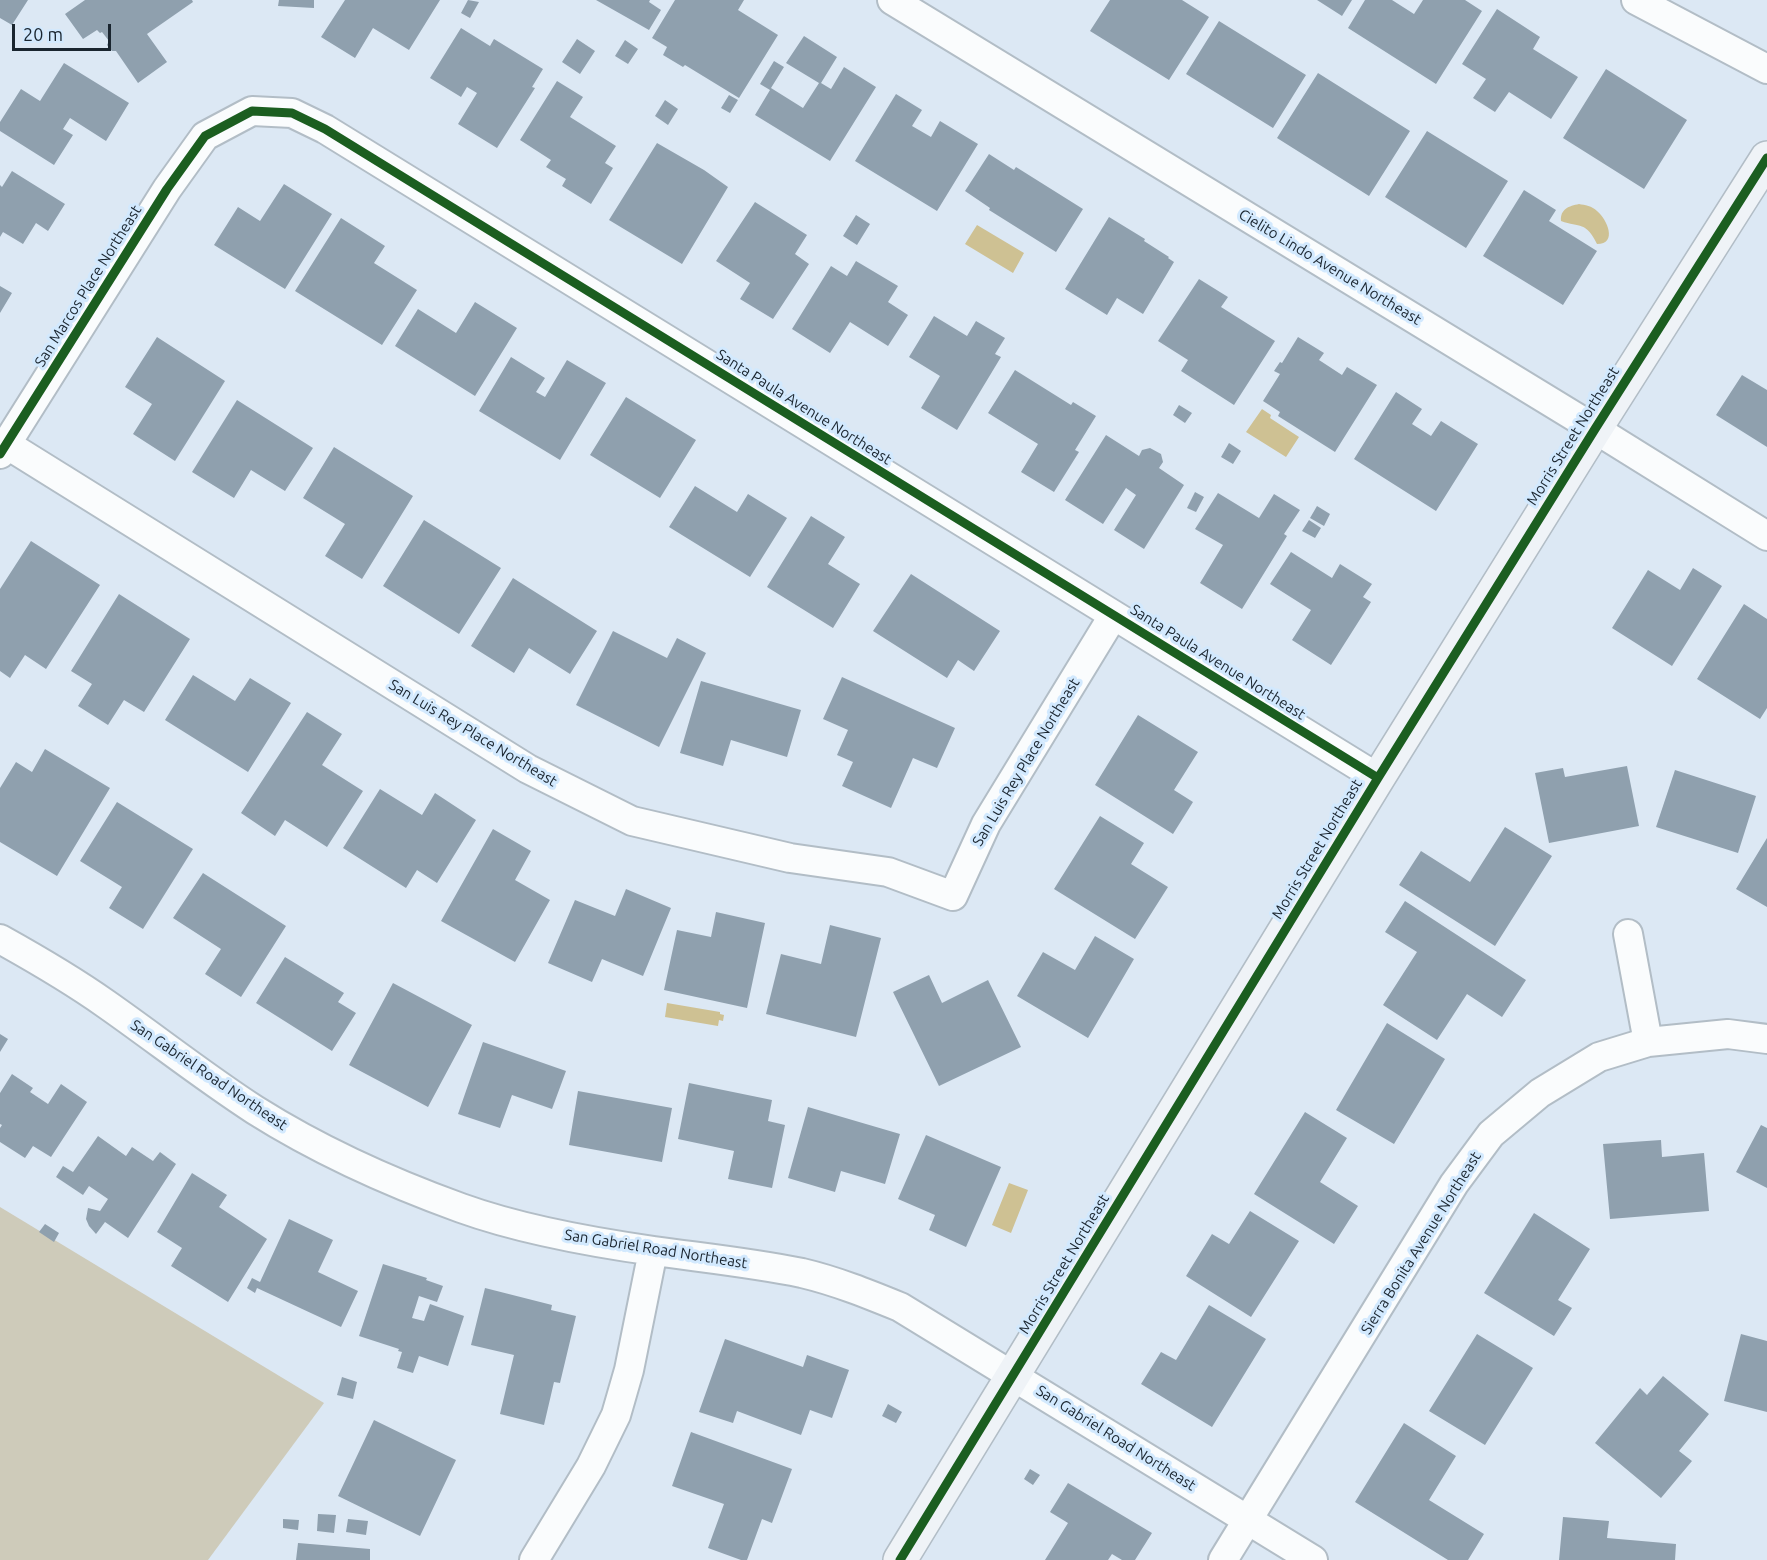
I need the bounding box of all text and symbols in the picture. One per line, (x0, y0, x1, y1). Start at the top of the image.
scale bar (15, 12, 114, 50)
text: 20 m (23, 24, 63, 44)
street label: San Marcos Place Northeast (31, 202, 145, 370)
street label: Cielito Lindo Avenue Northeast (1236, 205, 1424, 329)
street label: Santa Paula Avenue Northeast (713, 345, 895, 469)
street label: Morris Street Northeast (1523, 363, 1623, 509)
street label: Santa Paula Avenue Northeast (1127, 600, 1309, 724)
street label: San Luis Rey Place Northeast (969, 675, 1083, 849)
street label: San Luis Rey Place Northeast (386, 676, 560, 790)
street label: Morris Street Northeast (1268, 776, 1366, 922)
street label: San Gabriel Road Northeast (127, 1016, 291, 1134)
street label: Sierra Bonita Avenue Northeast (1357, 1148, 1485, 1338)
street label: Morris Street Northeast (1015, 1191, 1113, 1337)
street label: San Gabriel Road Northeast (563, 1226, 749, 1272)
street label: San Gabriel Road Northeast (1033, 1381, 1199, 1495)

